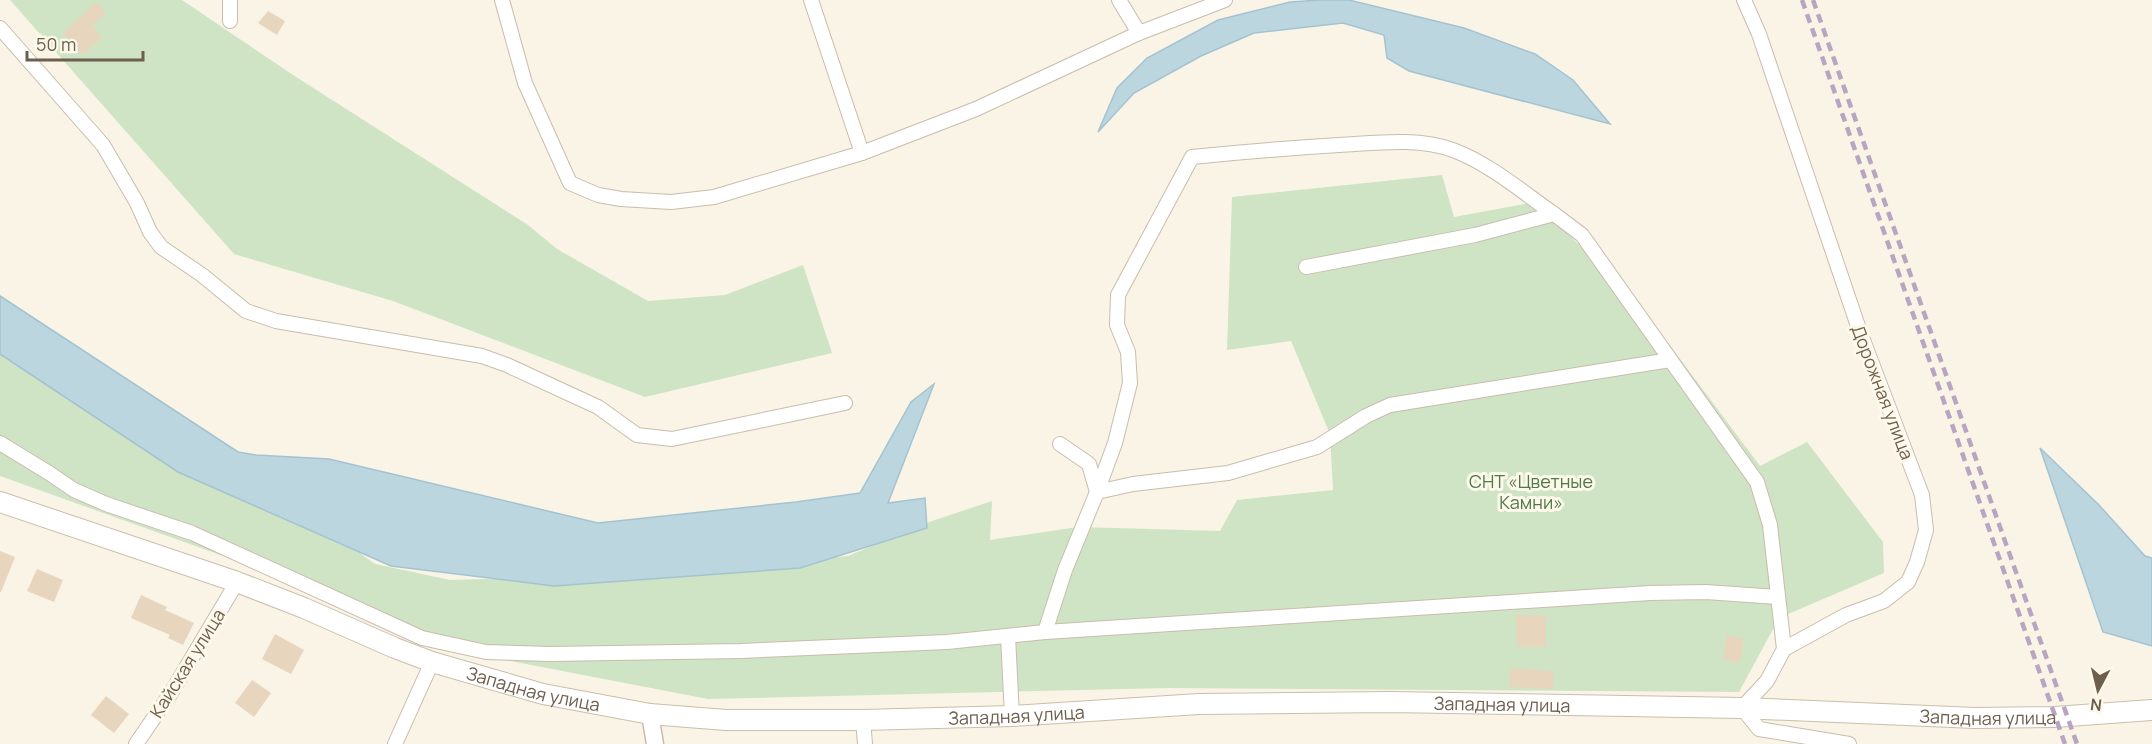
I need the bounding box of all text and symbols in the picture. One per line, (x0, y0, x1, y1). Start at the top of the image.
scale bar (27, 24, 142, 62)
text: 50 m (36, 32, 76, 56)
street label: Дорожная улица (1846, 321, 1920, 463)
park label: СНТ «Цветные Камни» (1469, 469, 1593, 514)
street label: Кайская улица (144, 604, 230, 722)
north arrow (2068, 660, 2128, 720)
street label: Западная улица (464, 661, 602, 716)
street label: Западная улица (1433, 691, 1571, 717)
text: N (2089, 693, 2103, 717)
street label: Западная улица (948, 699, 1085, 730)
street label: Западная улица (1919, 704, 2056, 730)

